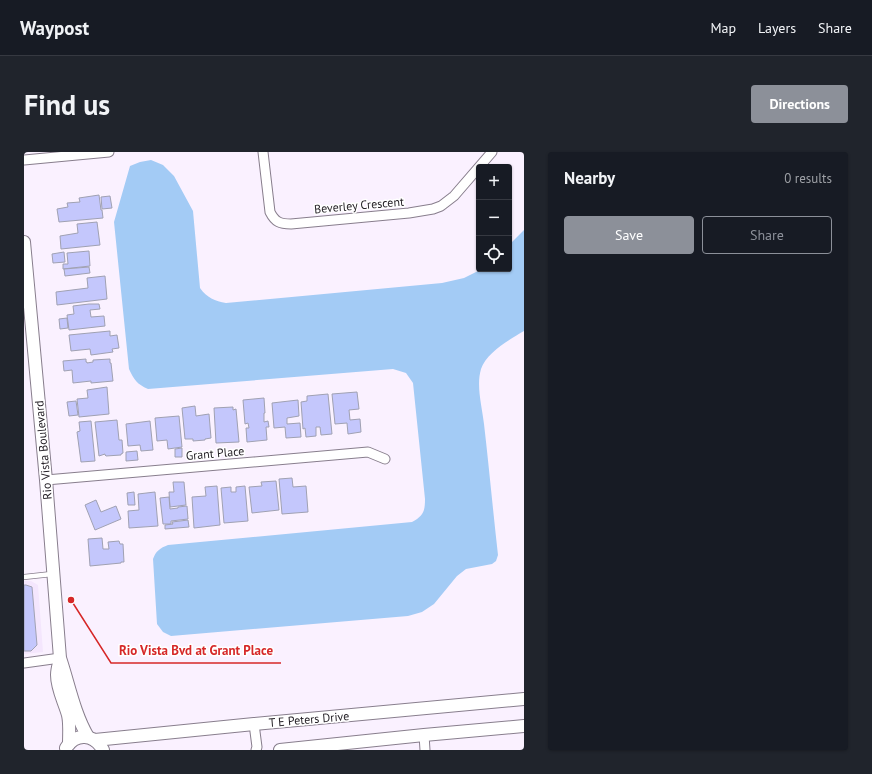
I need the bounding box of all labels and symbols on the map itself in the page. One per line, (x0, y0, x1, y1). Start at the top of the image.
street label: Beverley Crescent (313, 194, 405, 216)
street label: Rio Vista Boulevard (31, 400, 55, 500)
street label: Grant Place (185, 443, 245, 463)
callout: Rio Vista Bvd at Grant Place (111, 638, 281, 663)
text: Rio Vista Bvd at Grant Place (119, 642, 273, 659)
street label: T E Peters Drive (268, 708, 350, 730)

